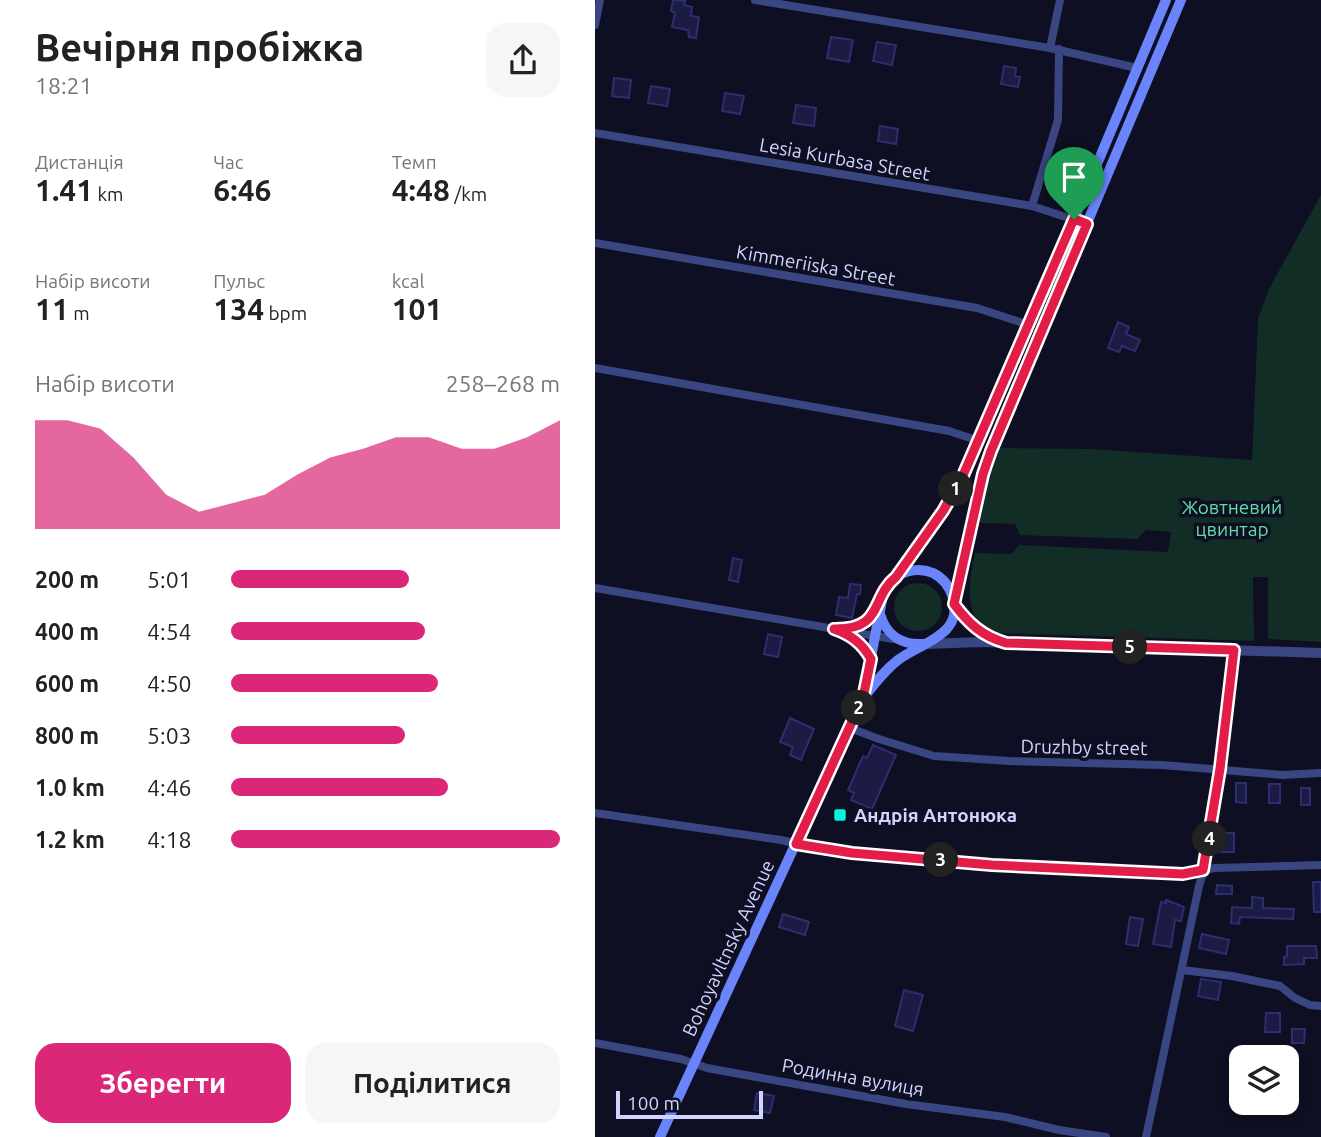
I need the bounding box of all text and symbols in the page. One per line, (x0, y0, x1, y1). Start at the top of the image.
button: share (486, 23, 560, 97)
text: Вечірня пробіжка (35, 26, 364, 68)
text: 18:21 (35, 73, 93, 98)
street label: Lesia Kurbasa Street (758, 133, 933, 185)
pin (1044, 147, 1104, 219)
text: Дистанція (35, 151, 124, 173)
text: Час (213, 151, 244, 173)
text: Темп (392, 151, 437, 173)
icon: arrive (1055, 158, 1093, 196)
text: 1.41 (35, 173, 93, 207)
text: 6:46 (213, 173, 271, 207)
text: 4:48 (392, 173, 450, 207)
text: km (93, 183, 123, 205)
text: /km (450, 183, 487, 205)
street label: Kimmeriiska Street (735, 240, 898, 290)
text: Набір висоти (35, 270, 151, 292)
text: Пульс (213, 270, 265, 292)
text: kcal (392, 270, 424, 292)
text: 11 (35, 292, 69, 326)
text: 134 (213, 292, 264, 326)
text: 101 (392, 292, 442, 326)
text: m (69, 302, 90, 324)
text: bpm (264, 302, 307, 324)
text: Набір висоти (35, 371, 175, 396)
text: 258–268 m (446, 371, 560, 396)
pin: 1 (939, 472, 973, 506)
text: 1 (950, 477, 961, 499)
park label: Жовтневий цвинтар (1182, 496, 1282, 540)
text: 200 m (35, 567, 99, 592)
text: 5:01 (147, 567, 192, 592)
text: 400 m (35, 619, 99, 644)
text: 4:54 (147, 619, 192, 644)
pin: 5 (1113, 630, 1147, 664)
text: 5 (1124, 635, 1135, 657)
text: 600 m (35, 671, 99, 696)
text: 4:50 (147, 671, 192, 696)
pin: 2 (841, 690, 877, 726)
text: 2 (853, 696, 864, 718)
text: 800 m (35, 723, 99, 748)
text: 5:03 (147, 723, 192, 748)
street label: Druzhby street (1020, 735, 1148, 759)
text: 1.0 km (35, 775, 105, 800)
text: 4:46 (147, 775, 192, 800)
place label: Андрія Антонюка (854, 804, 1017, 826)
marker: Андрія Антонюка (832, 807, 848, 823)
pin: 4 (1193, 822, 1227, 856)
text: 1.2 km (35, 827, 105, 852)
text: 4:18 (147, 827, 192, 852)
text: 4 (1204, 827, 1215, 849)
pin: 3 (923, 842, 959, 878)
text: 3 (935, 848, 946, 870)
street label: Bohoyavltnsky Avenue (677, 856, 779, 1040)
button: Зберегти (35, 1043, 291, 1123)
button: Поділитися (305, 1043, 560, 1123)
map controls (1229, 1045, 1299, 1115)
button: layers (1229, 1045, 1299, 1115)
street label: Родинна вулиця (780, 1054, 926, 1100)
scale bar (616, 1088, 763, 1120)
text: 100 m (627, 1092, 680, 1114)

